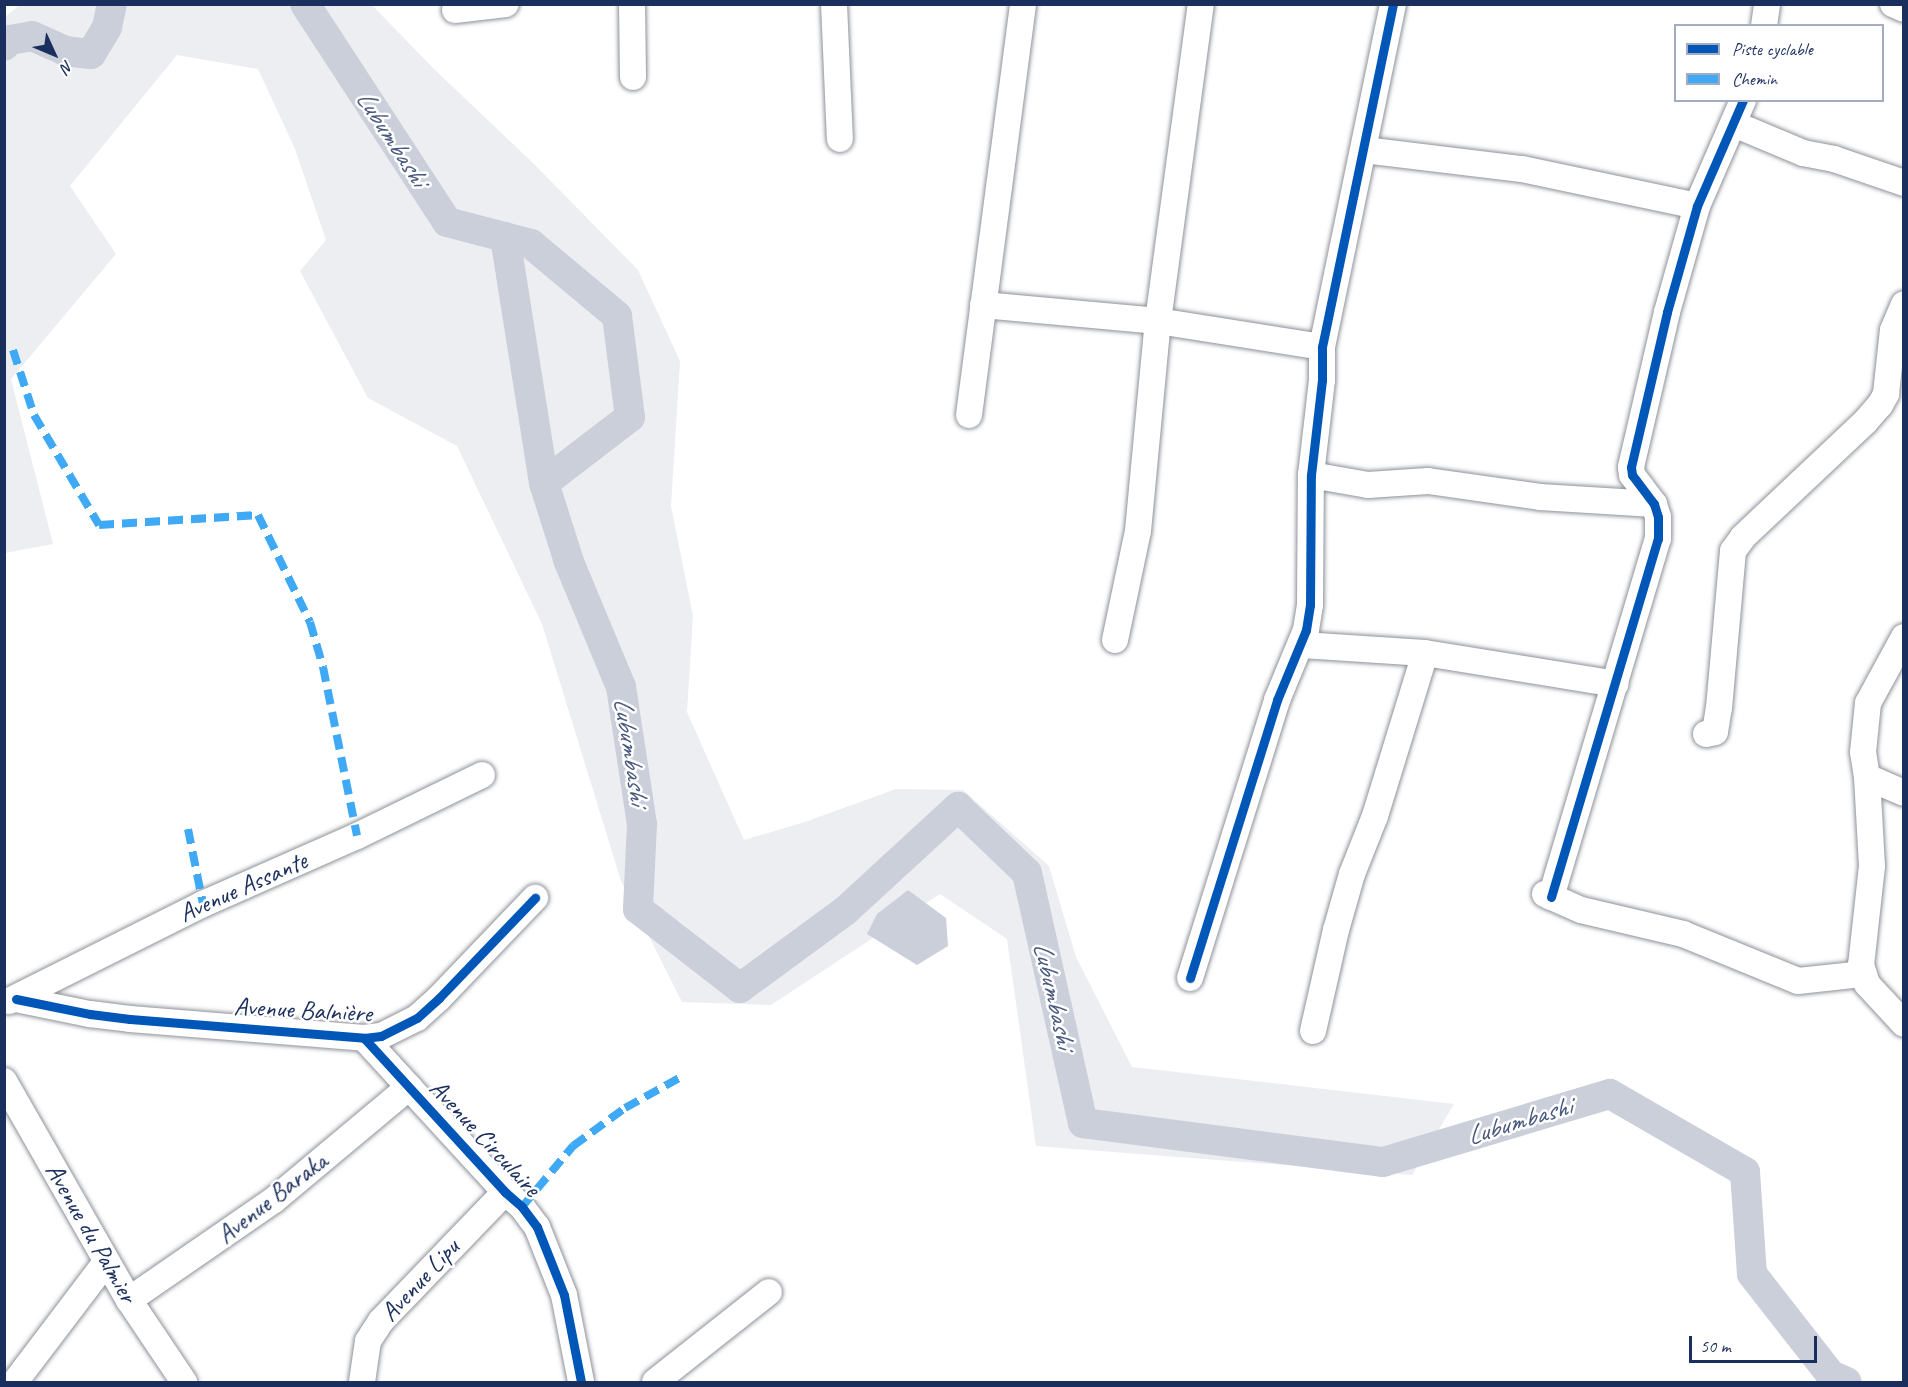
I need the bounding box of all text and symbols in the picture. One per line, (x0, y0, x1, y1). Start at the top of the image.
north arrow (24, 24, 84, 84)
legend (1674, 24, 1884, 102)
text: Piste cyclable (1732, 38, 1813, 60)
text: N (56, 56, 78, 77)
text: Chemin (1732, 68, 1777, 90)
water label: Lubumbashi (349, 84, 435, 192)
water label: Lubumbashi (607, 695, 655, 807)
street label: Avenue Assante (174, 845, 312, 929)
water label: Lubumbashi (1026, 939, 1082, 1051)
street label: Avenue Balnière (233, 991, 373, 1029)
street label: Avenue Circulaire (423, 1073, 547, 1203)
water label: Lubumbashi (1463, 1090, 1575, 1152)
street label: Avenue Baraka (211, 1145, 333, 1251)
street label: Avenue du Palmier (38, 1157, 144, 1309)
street label: Avenue Lipu (374, 1232, 466, 1328)
scale bar (1692, 1324, 1820, 1362)
text: 50 m (1700, 1335, 1731, 1357)

